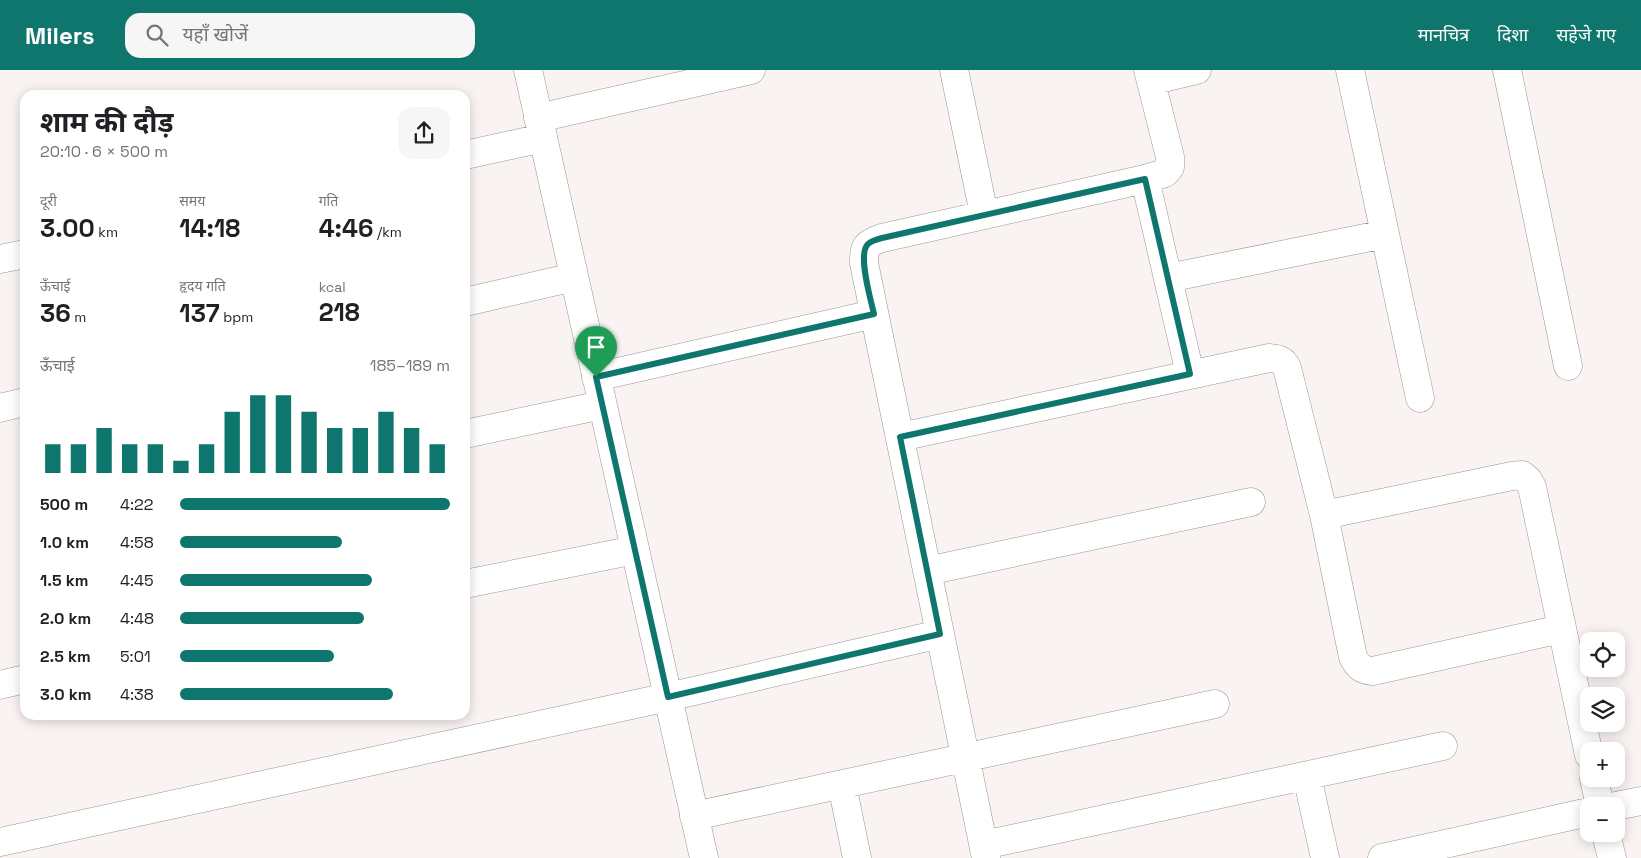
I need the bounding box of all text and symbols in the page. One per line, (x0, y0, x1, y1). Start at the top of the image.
search box (125, 13, 475, 58)
text: Milers (25, 20, 95, 51)
icon: search (143, 21, 171, 49)
text: यहाँ खोजें (183, 22, 248, 47)
text: मानचित्र (1418, 23, 1469, 46)
text: दिशा (1497, 23, 1528, 46)
text: सहेजे गए (1556, 23, 1616, 46)
text: शाम की दौड़ (40, 104, 173, 140)
button: share (398, 107, 450, 159)
text: 20:10 · 6 × 500 m (40, 141, 168, 162)
text: दूरी (40, 192, 57, 210)
text: समय (179, 192, 205, 210)
text: गति (319, 192, 338, 210)
text: 3.00 (40, 212, 95, 244)
text: 14:18 (179, 212, 240, 244)
text: 4:46 (319, 212, 373, 244)
text: km (95, 223, 118, 241)
text: /km (373, 223, 402, 241)
text: ऊँचाई (40, 277, 70, 295)
text: हृदय गति (179, 277, 226, 295)
text: kcal (319, 278, 346, 296)
text: 218 (319, 296, 360, 328)
text: 36 (40, 297, 71, 329)
text: 137 (179, 297, 220, 329)
text: m (71, 308, 86, 326)
text: bpm (220, 308, 253, 326)
pin (575, 326, 617, 377)
icon: arrive (582, 333, 610, 361)
text: ऊँचाई (40, 355, 75, 376)
text: 185–189 m (370, 355, 450, 376)
text: 500 m (40, 494, 88, 515)
text: 4:22 (120, 494, 153, 515)
text: 1.0 km (40, 532, 89, 553)
text: 4:58 (120, 532, 154, 553)
text: 1.5 km (40, 570, 88, 591)
text: 4:45 (120, 570, 154, 591)
text: 2.0 km (40, 608, 91, 629)
text: 4:48 (120, 608, 154, 629)
map controls (1580, 632, 1625, 842)
button: locate (1580, 632, 1625, 677)
text: 2.5 km (40, 646, 91, 667)
text: 5:01 (120, 646, 151, 667)
text: 3.0 km (40, 684, 91, 705)
text: 4:38 (120, 684, 154, 705)
button: layers (1580, 687, 1625, 732)
button: + (1580, 742, 1625, 787)
button: − (1580, 797, 1625, 842)

